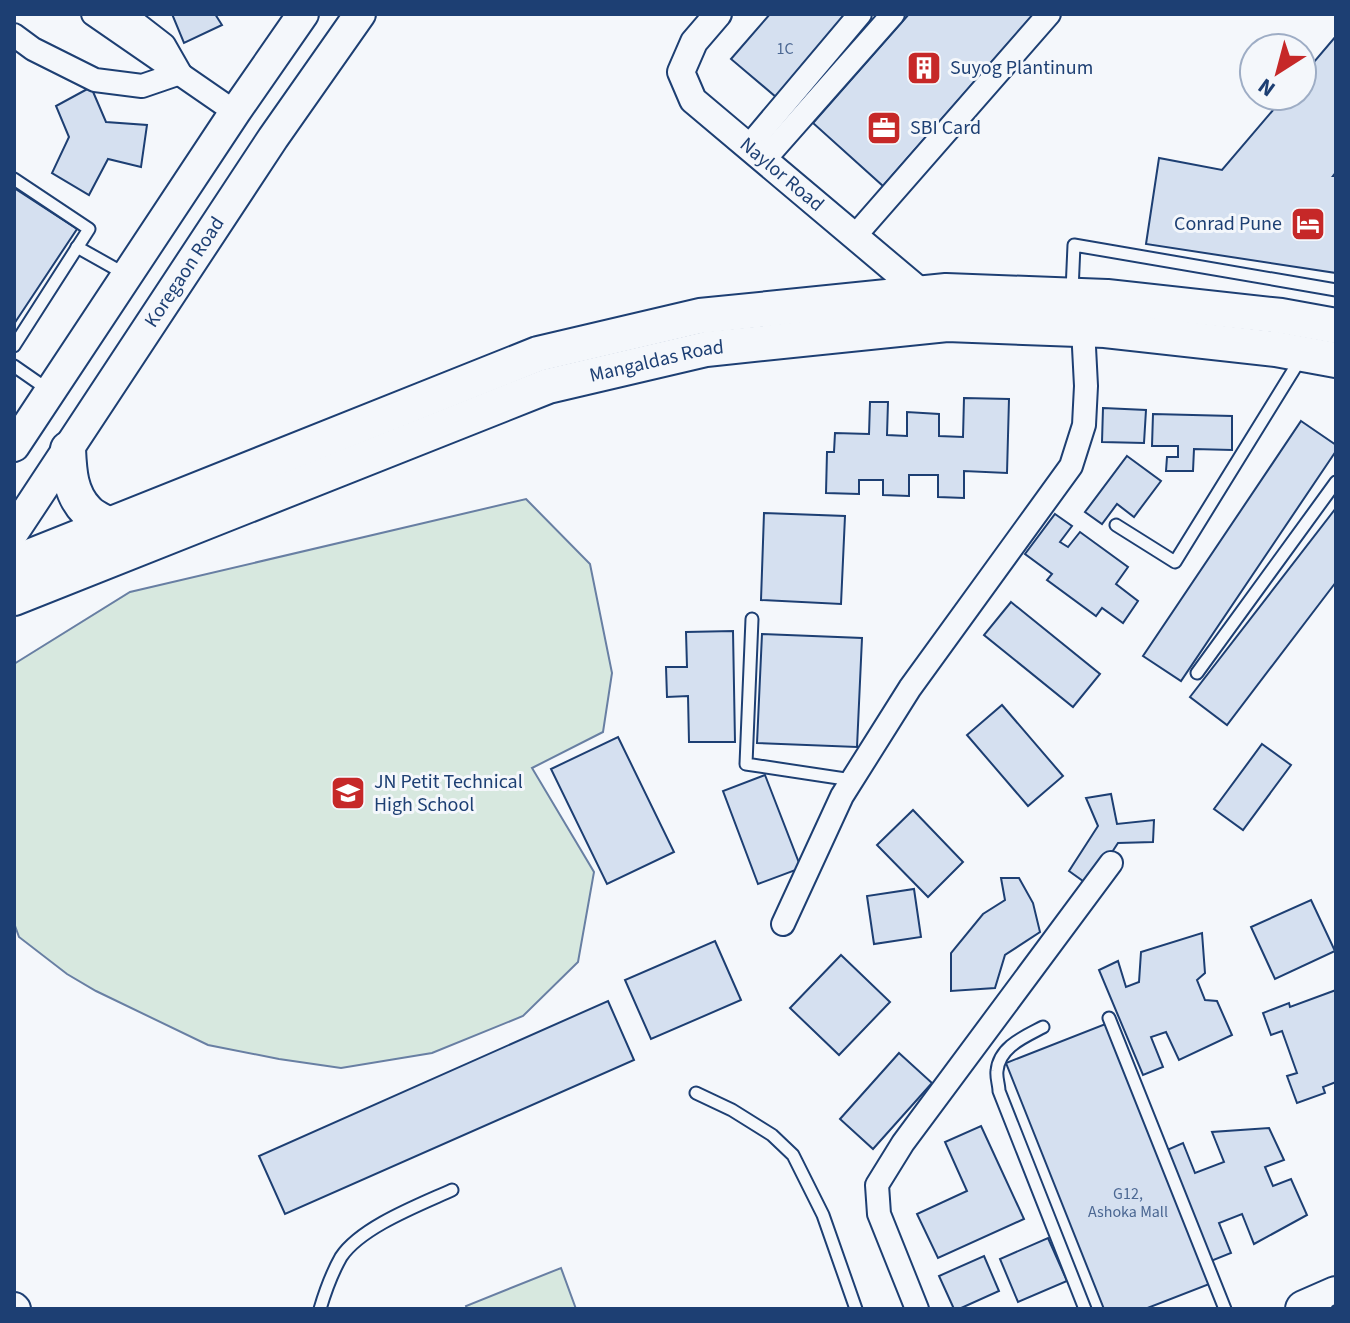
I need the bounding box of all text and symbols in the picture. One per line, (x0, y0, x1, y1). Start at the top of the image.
north arrow (1238, 32, 1318, 112)
house number: 1C (776, 38, 794, 60)
building icon: Suyog Plantinum (905, 49, 943, 87)
place label: Suyog Plantinum (950, 54, 1093, 82)
text: N (1252, 70, 1282, 105)
office icon: SBI Card (865, 109, 903, 147)
place label: SBI Card (910, 114, 981, 142)
street label: Naylor Road (734, 131, 830, 218)
hotel icon: Conrad Pune (1289, 205, 1327, 243)
place label: Conrad Pune (1174, 210, 1282, 238)
street label: Koregaon Road (138, 211, 231, 333)
street label: Mangaldas Road (587, 333, 725, 390)
place label: JN Petit Technical High School (374, 768, 523, 819)
school or university icon: JN Petit Technical High School (329, 774, 367, 812)
house number: G12, Ashoka Mall (1088, 1183, 1168, 1223)

